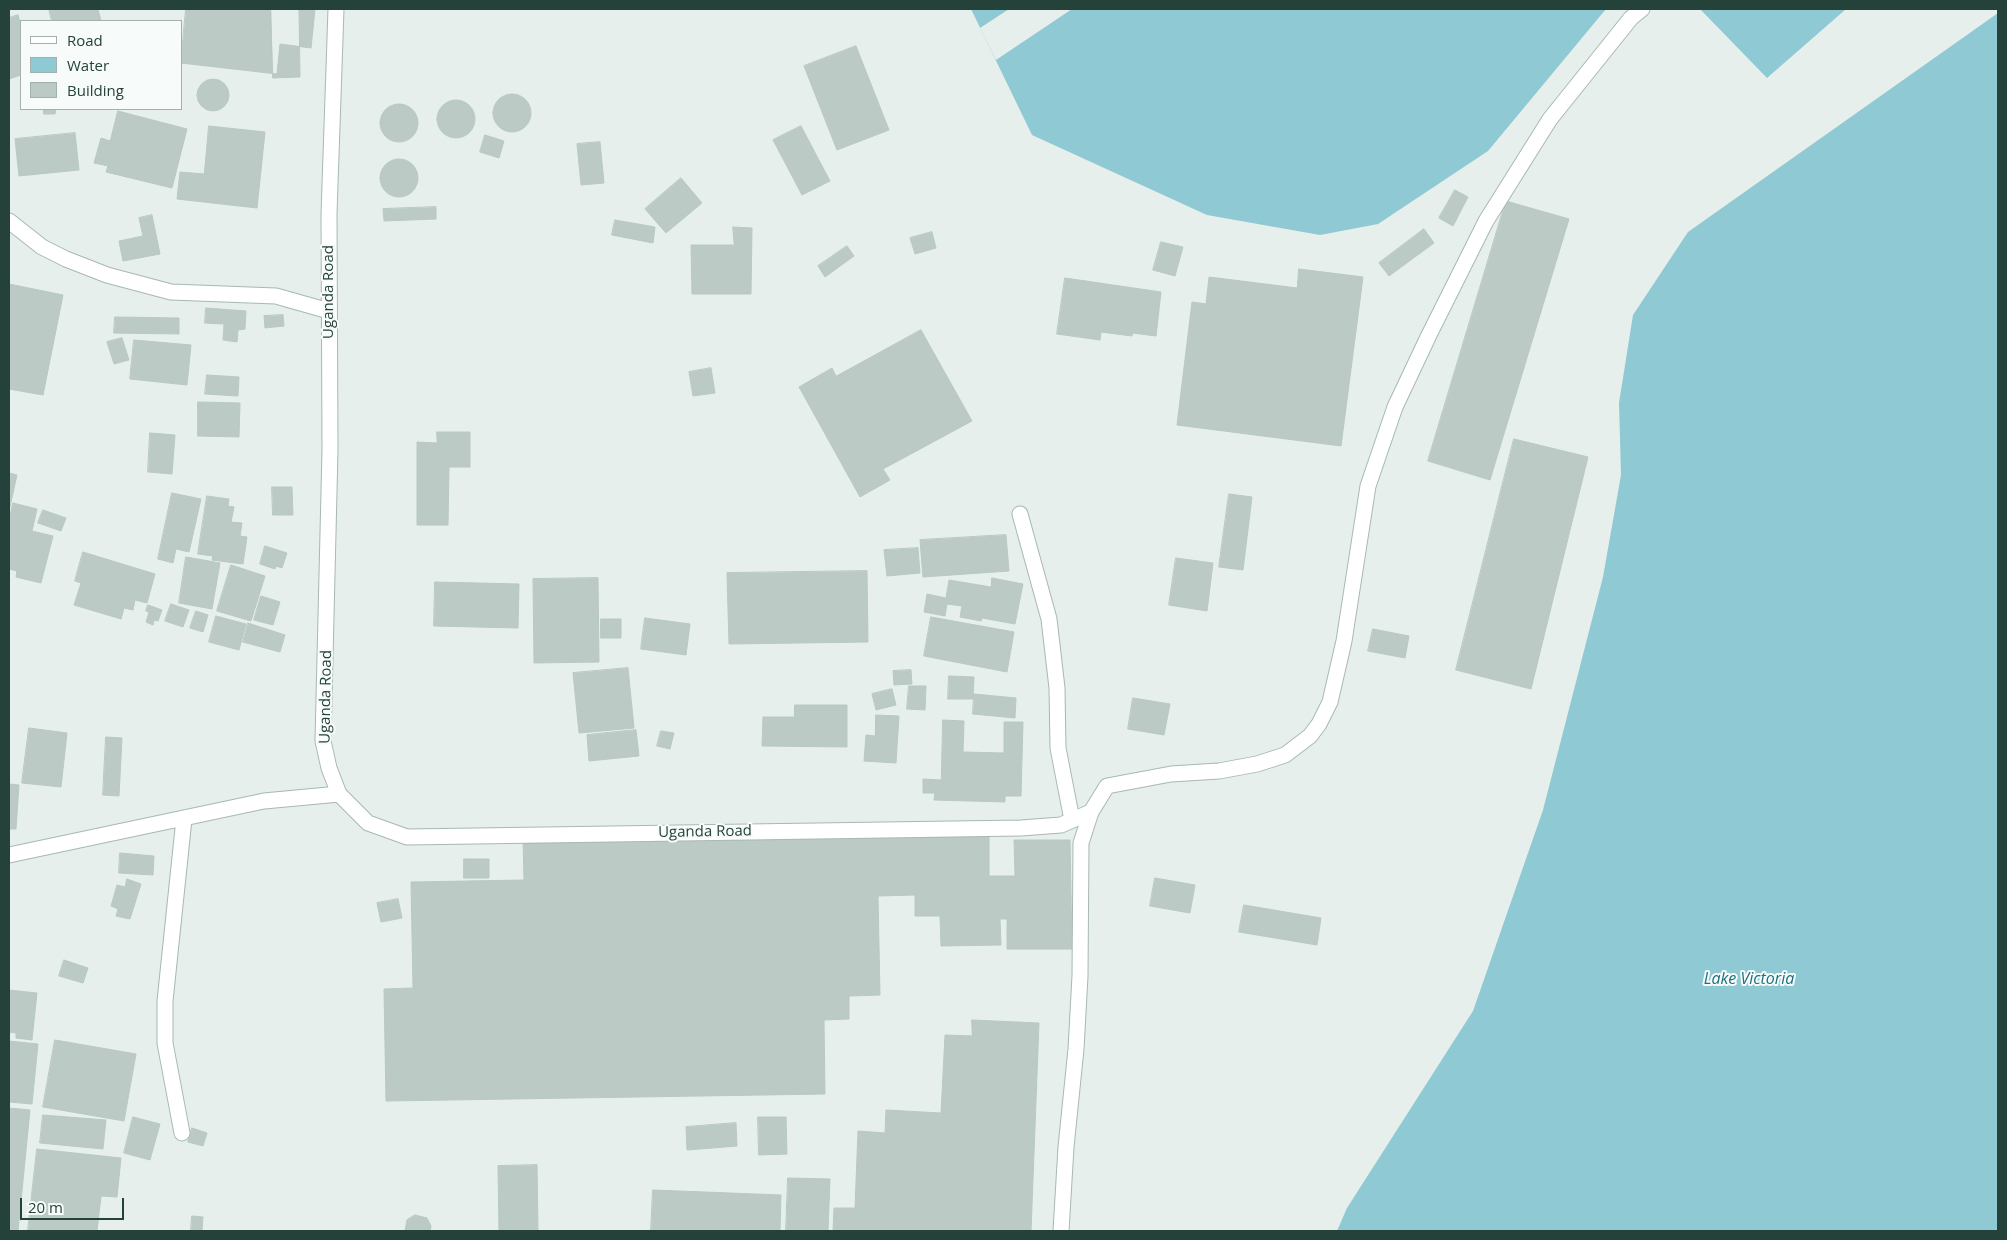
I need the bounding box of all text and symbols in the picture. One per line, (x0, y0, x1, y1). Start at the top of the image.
legend (20, 20, 182, 110)
text: Road (67, 30, 103, 50)
text: Water (67, 55, 109, 75)
text: Building (67, 80, 124, 100)
street label: Uganda Road (320, 245, 338, 339)
street label: Uganda Road (316, 650, 336, 744)
street label: Uganda Road (658, 822, 752, 842)
water label: Lake Victoria (1704, 969, 1794, 989)
scale bar (22, 1188, 126, 1220)
text: 20 m (28, 1197, 63, 1217)

